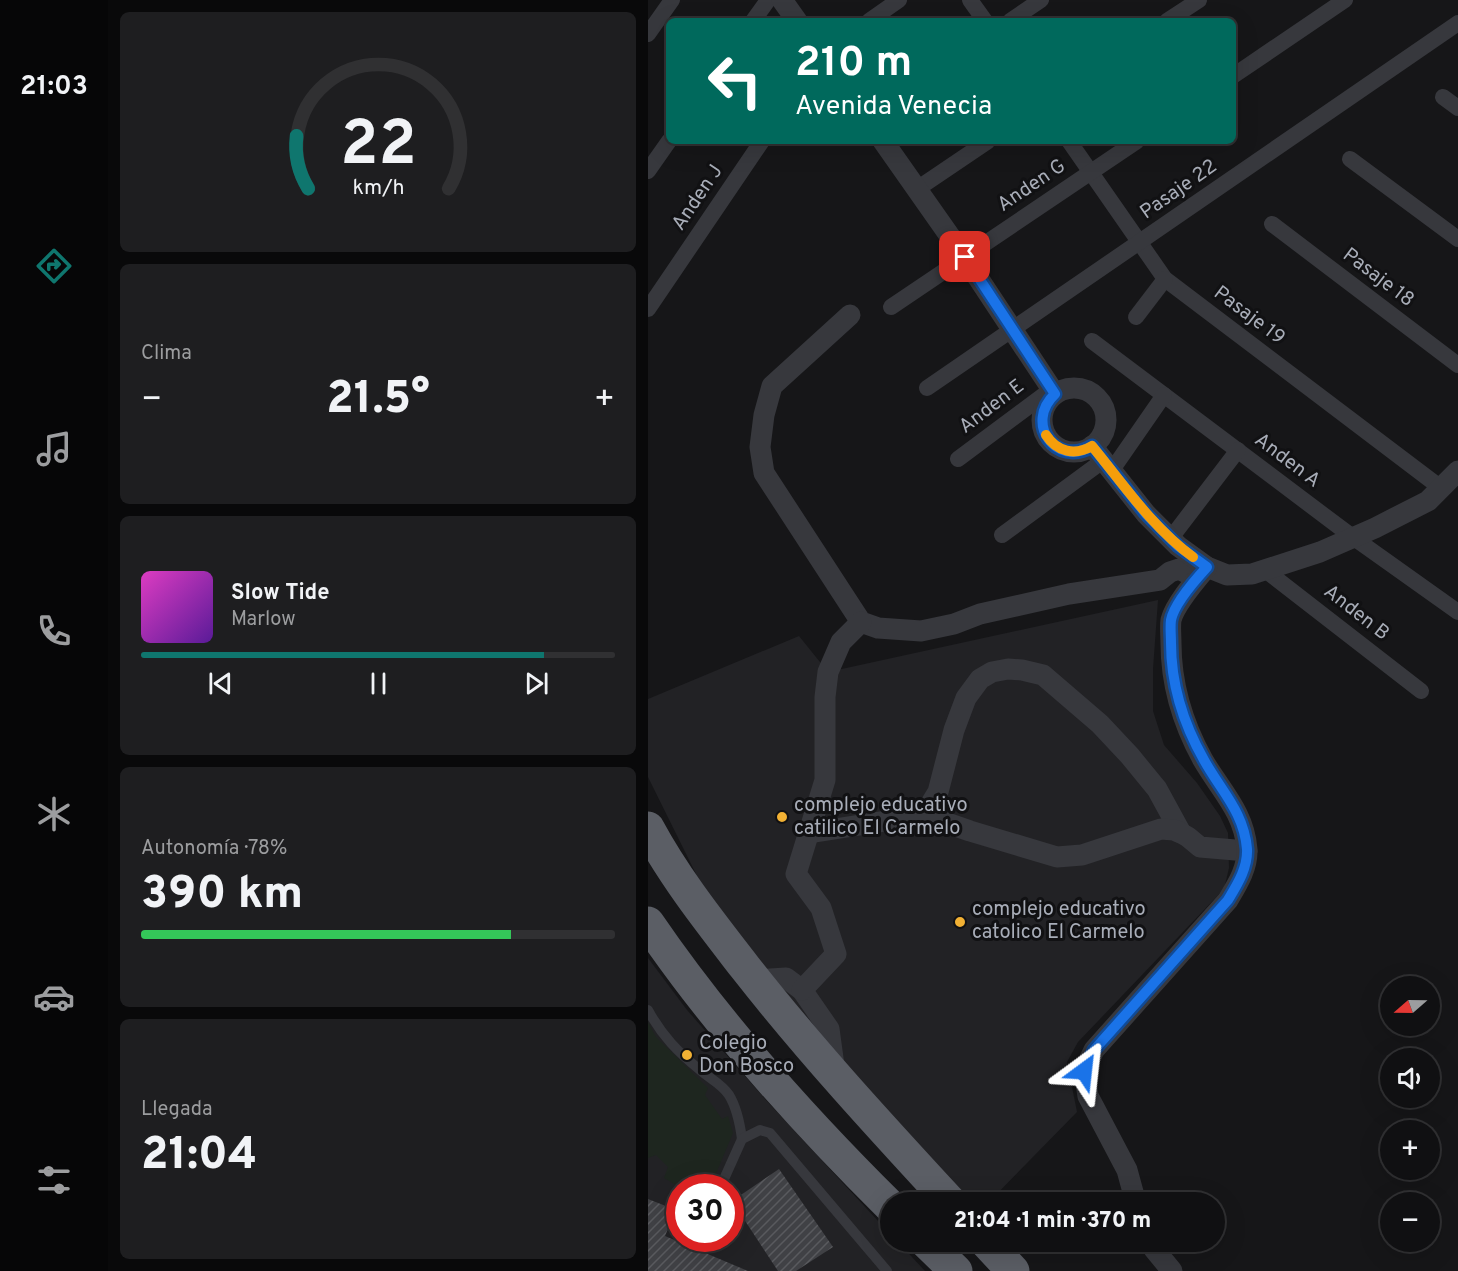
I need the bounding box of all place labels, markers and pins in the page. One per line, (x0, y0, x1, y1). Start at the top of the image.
pin (939, 231, 990, 282)
place label: complejo educativo catilico El Carmelo (794, 793, 968, 842)
marker: complejo educativo catilico El Carmelo (775, 810, 789, 824)
place label: complejo educativo catolico El Carmelo (972, 897, 1146, 946)
marker: complejo educativo catolico El Carmelo (953, 915, 967, 929)
place label: Colegio Don Bosco (699, 1031, 794, 1080)
marker: Colegio Don Bosco (680, 1048, 694, 1062)

